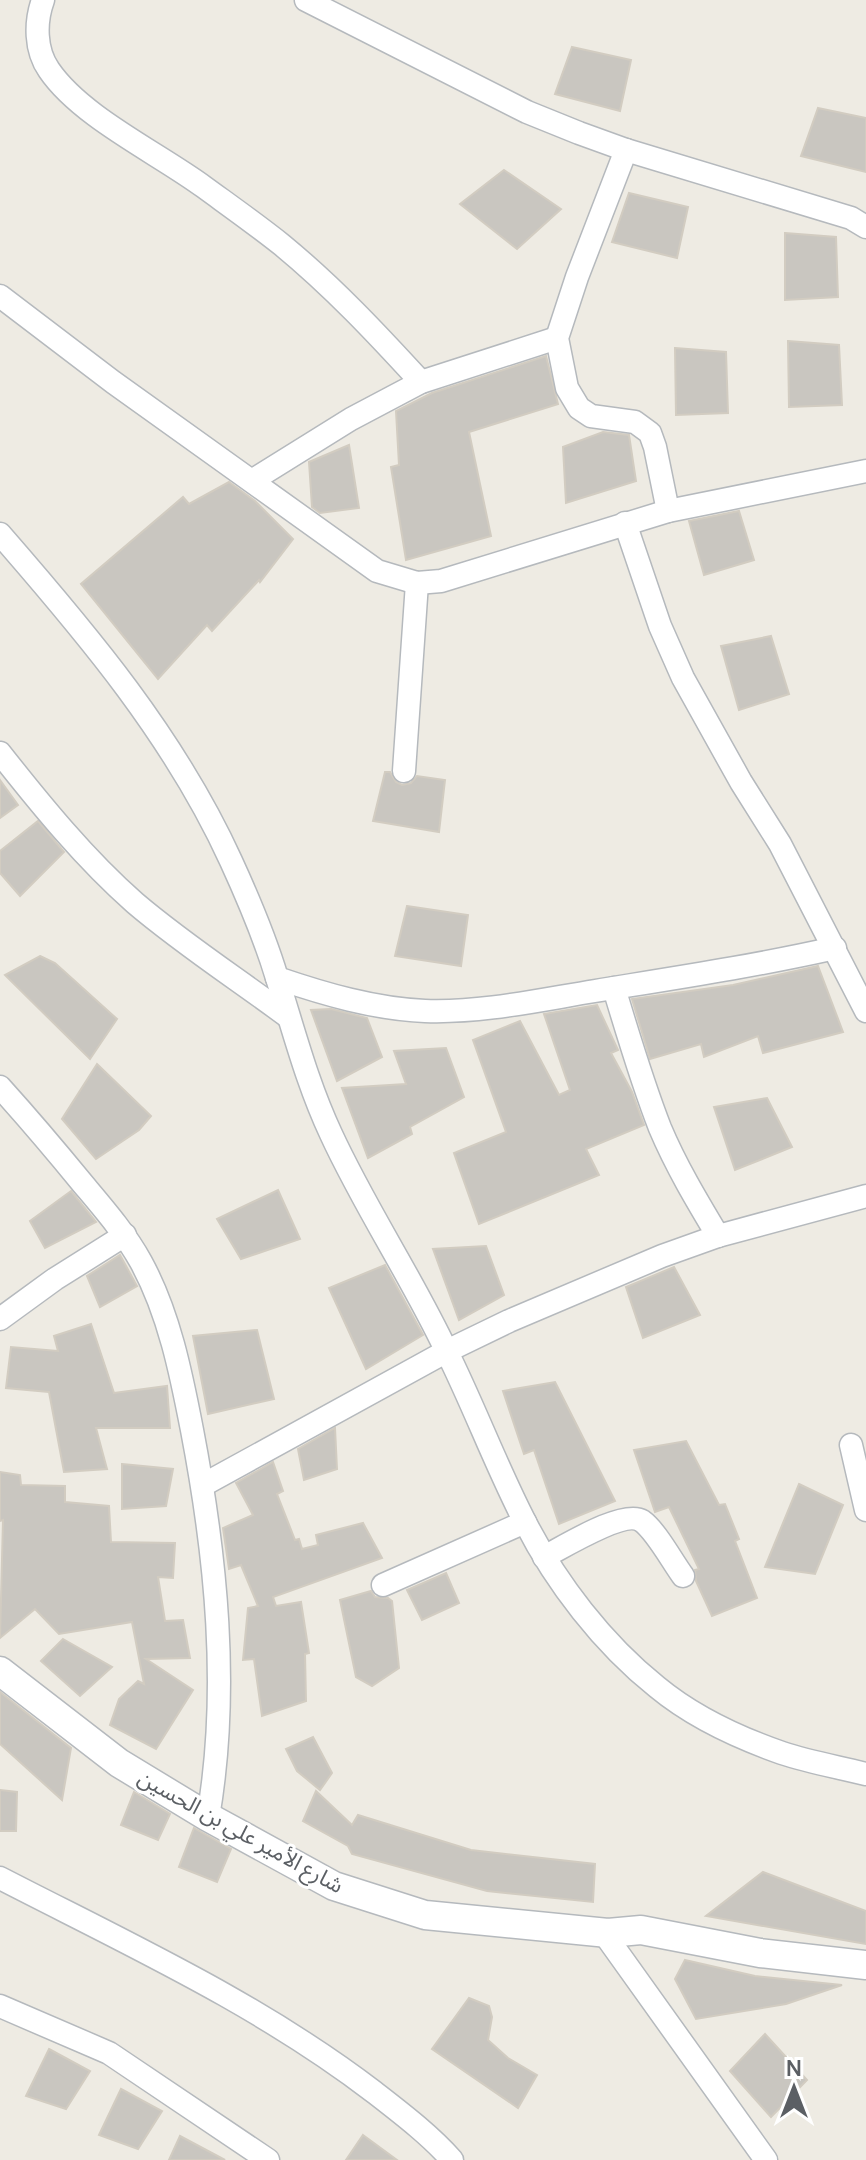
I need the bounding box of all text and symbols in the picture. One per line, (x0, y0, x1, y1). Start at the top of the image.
street label: شارع الأمير علي بن الحسين (132, 1762, 349, 1902)
north arrow (754, 2048, 834, 2128)
text: N (786, 2053, 802, 2083)

